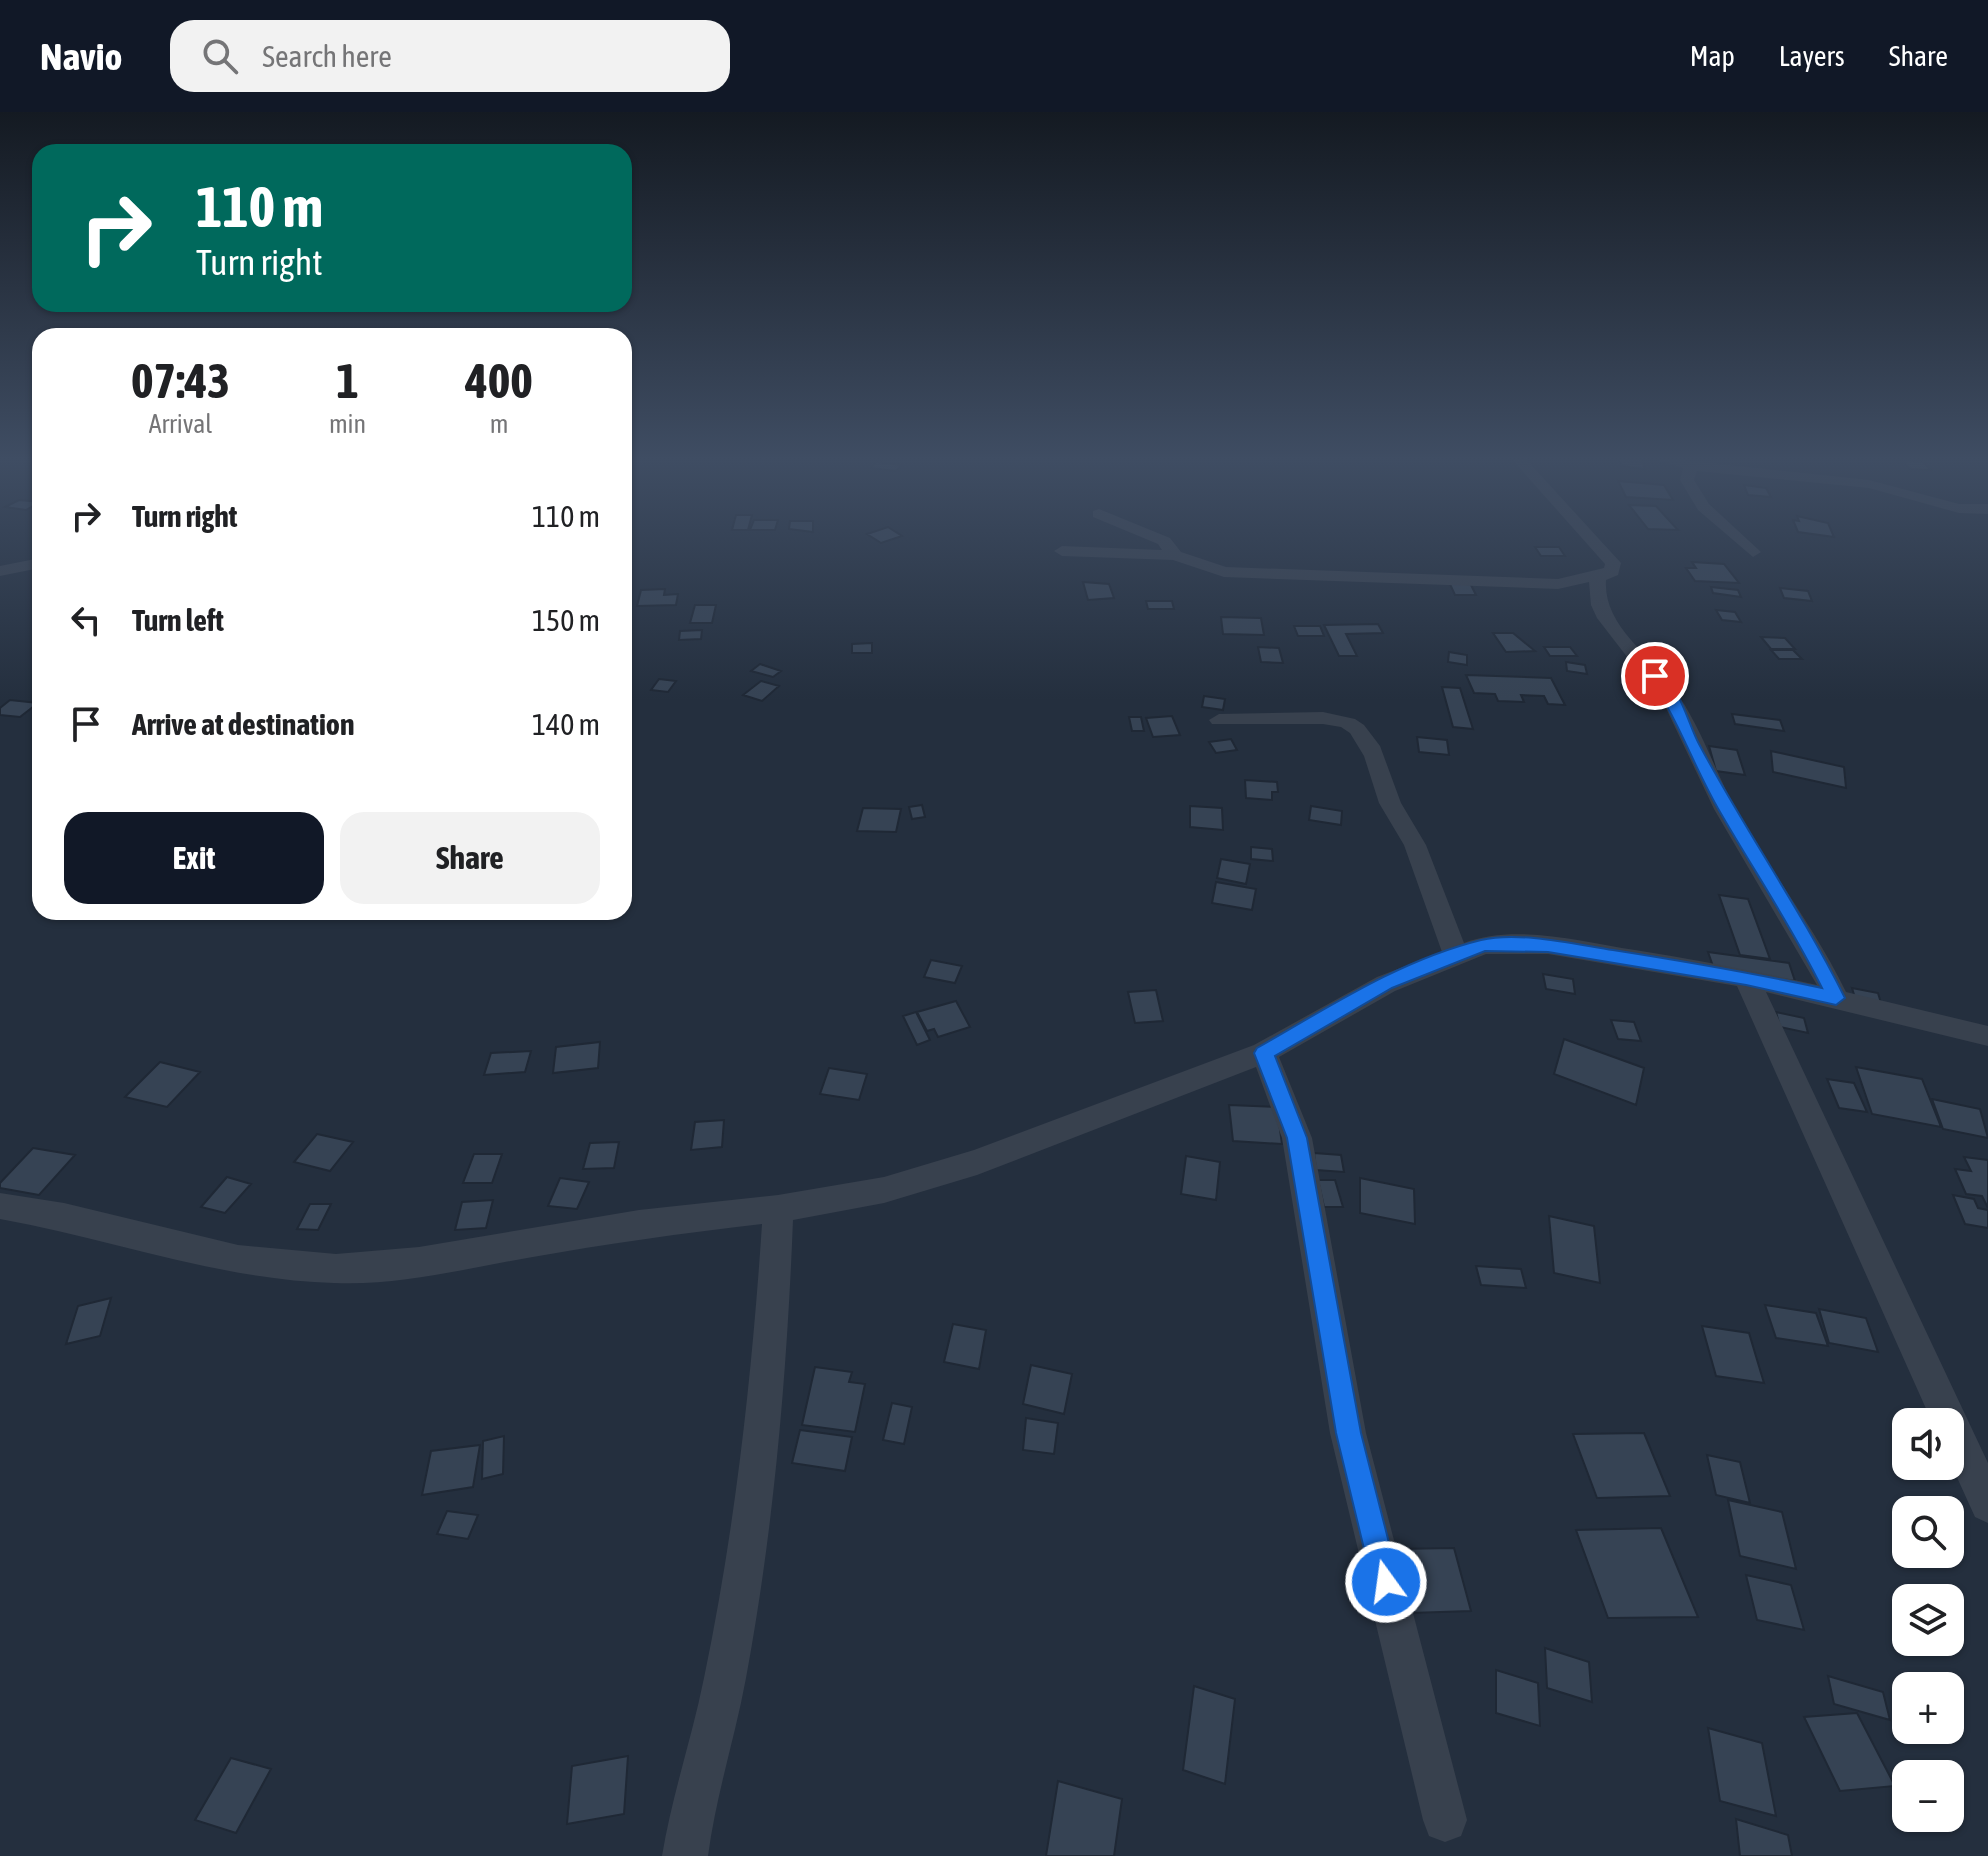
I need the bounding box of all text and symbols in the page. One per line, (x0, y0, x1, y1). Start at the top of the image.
search box (170, 20, 730, 92)
icon: search (198, 34, 242, 78)
text: Navio (40, 35, 122, 78)
text: Search here (262, 39, 392, 73)
text: Map (1690, 40, 1735, 72)
text: Layers (1779, 40, 1845, 72)
text: Share (1889, 40, 1948, 72)
text: 110 m (196, 175, 323, 239)
icon: right (64, 176, 168, 280)
text: Turn right (196, 241, 323, 283)
text: 07:43 (131, 353, 230, 408)
text: 1 (336, 353, 359, 408)
text: 400 (465, 353, 533, 408)
text: Arrival (149, 409, 212, 439)
text: min (329, 409, 366, 439)
text: m (490, 409, 508, 439)
icon: right (64, 494, 108, 538)
text: Turn right (132, 499, 238, 533)
text: 110 m (532, 499, 600, 533)
icon: left (64, 598, 108, 642)
text: Turn left (132, 603, 224, 637)
text: 150 m (532, 603, 600, 637)
pin (1621, 642, 1689, 710)
icon: arrive (1633, 654, 1677, 698)
icon: arrive (64, 702, 108, 746)
text: Arrive at destination (132, 707, 354, 741)
text: 140 m (532, 707, 600, 741)
button: Exit (64, 812, 324, 904)
button: Share (340, 812, 600, 904)
map controls (1892, 1408, 1964, 1832)
button: sound (1892, 1408, 1964, 1480)
button: search (1892, 1496, 1964, 1568)
position arrow (1344, 1540, 1428, 1624)
button: layers (1892, 1584, 1964, 1656)
button: + (1892, 1672, 1964, 1744)
button: − (1892, 1760, 1964, 1832)

